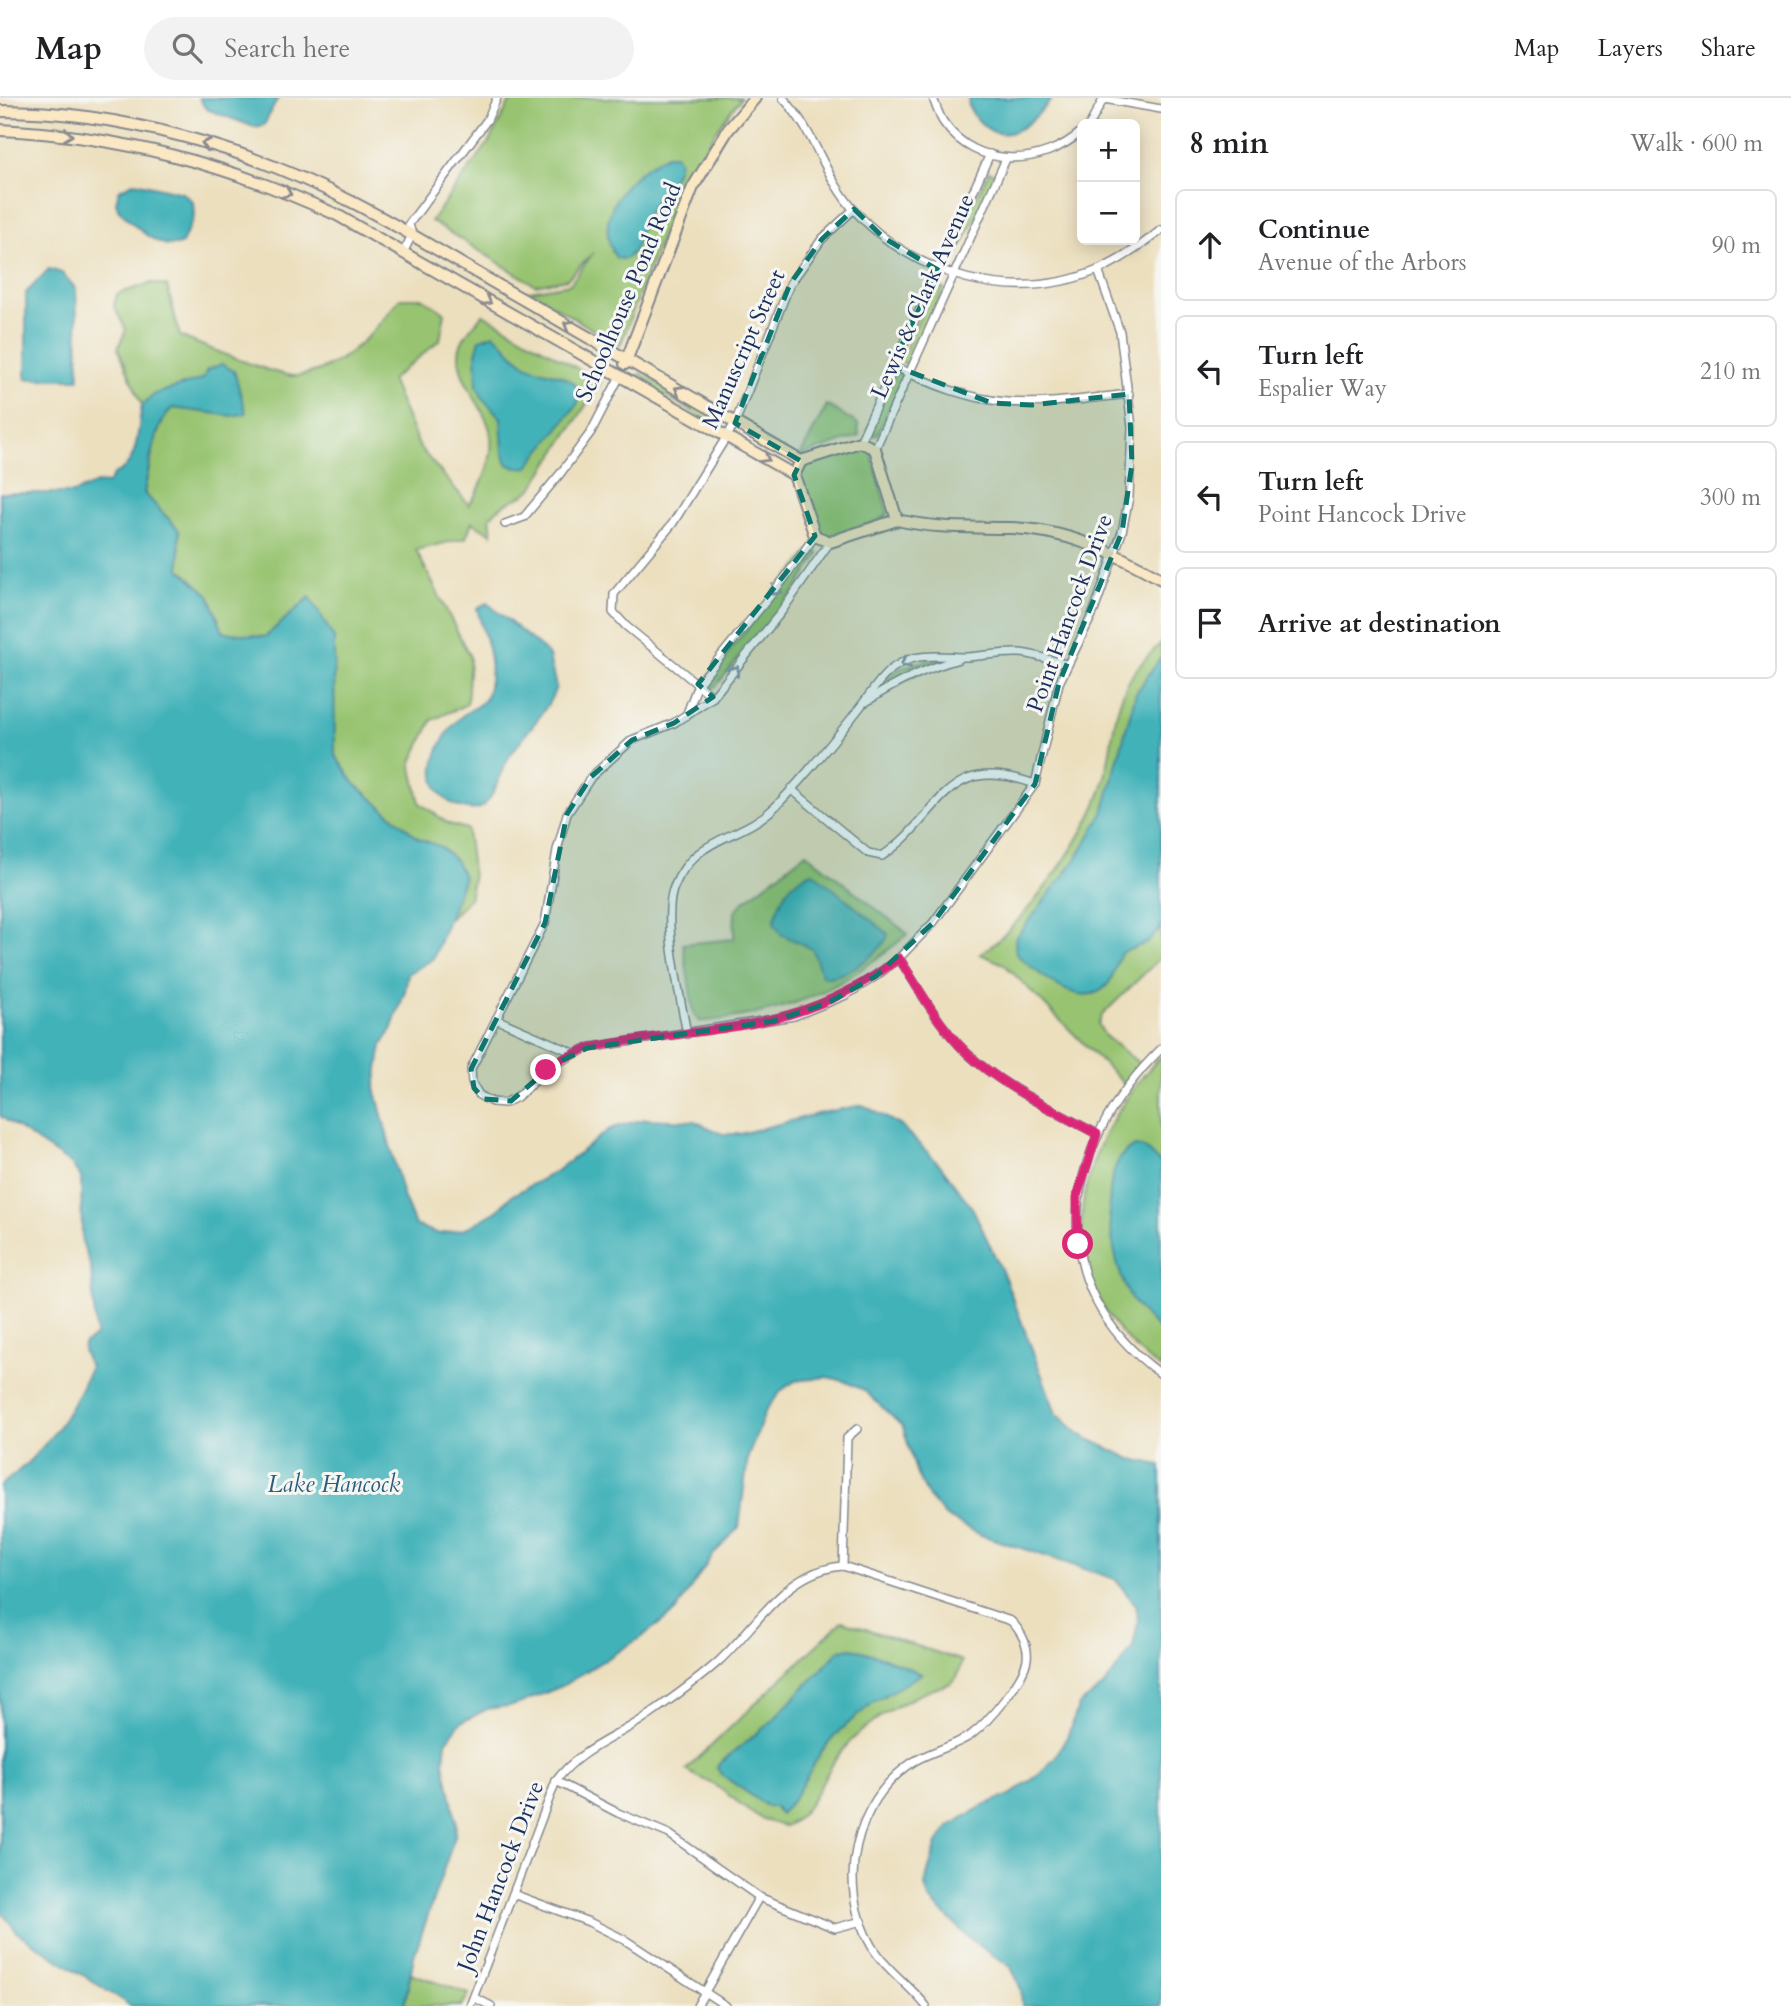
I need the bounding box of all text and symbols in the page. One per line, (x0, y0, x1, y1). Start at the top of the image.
search box (144, 17, 634, 80)
text: Map (35, 26, 102, 71)
icon: search (168, 29, 206, 67)
text: Search here (224, 31, 350, 66)
text: Map (1514, 32, 1560, 65)
text: Layers (1598, 32, 1663, 65)
text: Share (1701, 32, 1756, 65)
map controls (1077, 119, 1140, 245)
button: + (1077, 119, 1140, 182)
text: 8 min (1189, 123, 1269, 164)
one-way arrow (62, 127, 74, 142)
text: Walk · 600 m (1630, 128, 1763, 159)
one-way arrow (200, 137, 212, 152)
street label: Schoolhouse Pond Road (568, 177, 689, 407)
button: − (1077, 182, 1140, 245)
one-way arrow (280, 184, 292, 198)
street label: Lewis & Clark Avenue (863, 189, 982, 404)
text: Continue (1258, 212, 1370, 247)
icon: ahead (1191, 226, 1229, 264)
text: 90 m (1712, 230, 1761, 261)
text: Avenue of the Arbors (1258, 247, 1467, 278)
street label: Manuscript Street (694, 265, 792, 434)
one-way arrow (480, 293, 492, 306)
one-way arrow (563, 320, 575, 333)
text: Turn left (1258, 338, 1363, 373)
icon: left (1191, 352, 1229, 390)
text: 210 m (1700, 356, 1761, 387)
text: Espalier Way (1258, 373, 1387, 404)
one-way arrow (673, 386, 686, 399)
one-way arrow (757, 450, 770, 463)
text: Turn left (1258, 464, 1363, 499)
icon: left (1191, 478, 1229, 516)
text: 300 m (1700, 482, 1761, 513)
text: Point Hancock Drive (1258, 499, 1467, 530)
street label: Point Hancock Drive (1019, 510, 1120, 717)
one-way arrow (770, 584, 783, 596)
icon: arrive (1191, 604, 1229, 642)
text: Arrive at destination (1258, 606, 1501, 641)
one-way arrow (899, 654, 911, 668)
one-way arrow (726, 665, 739, 677)
route end (530, 1054, 561, 1085)
route start (1062, 1228, 1093, 1259)
water label: Lake Hancock (268, 1468, 401, 1501)
street label: John Hancock Drive (449, 1776, 551, 1979)

